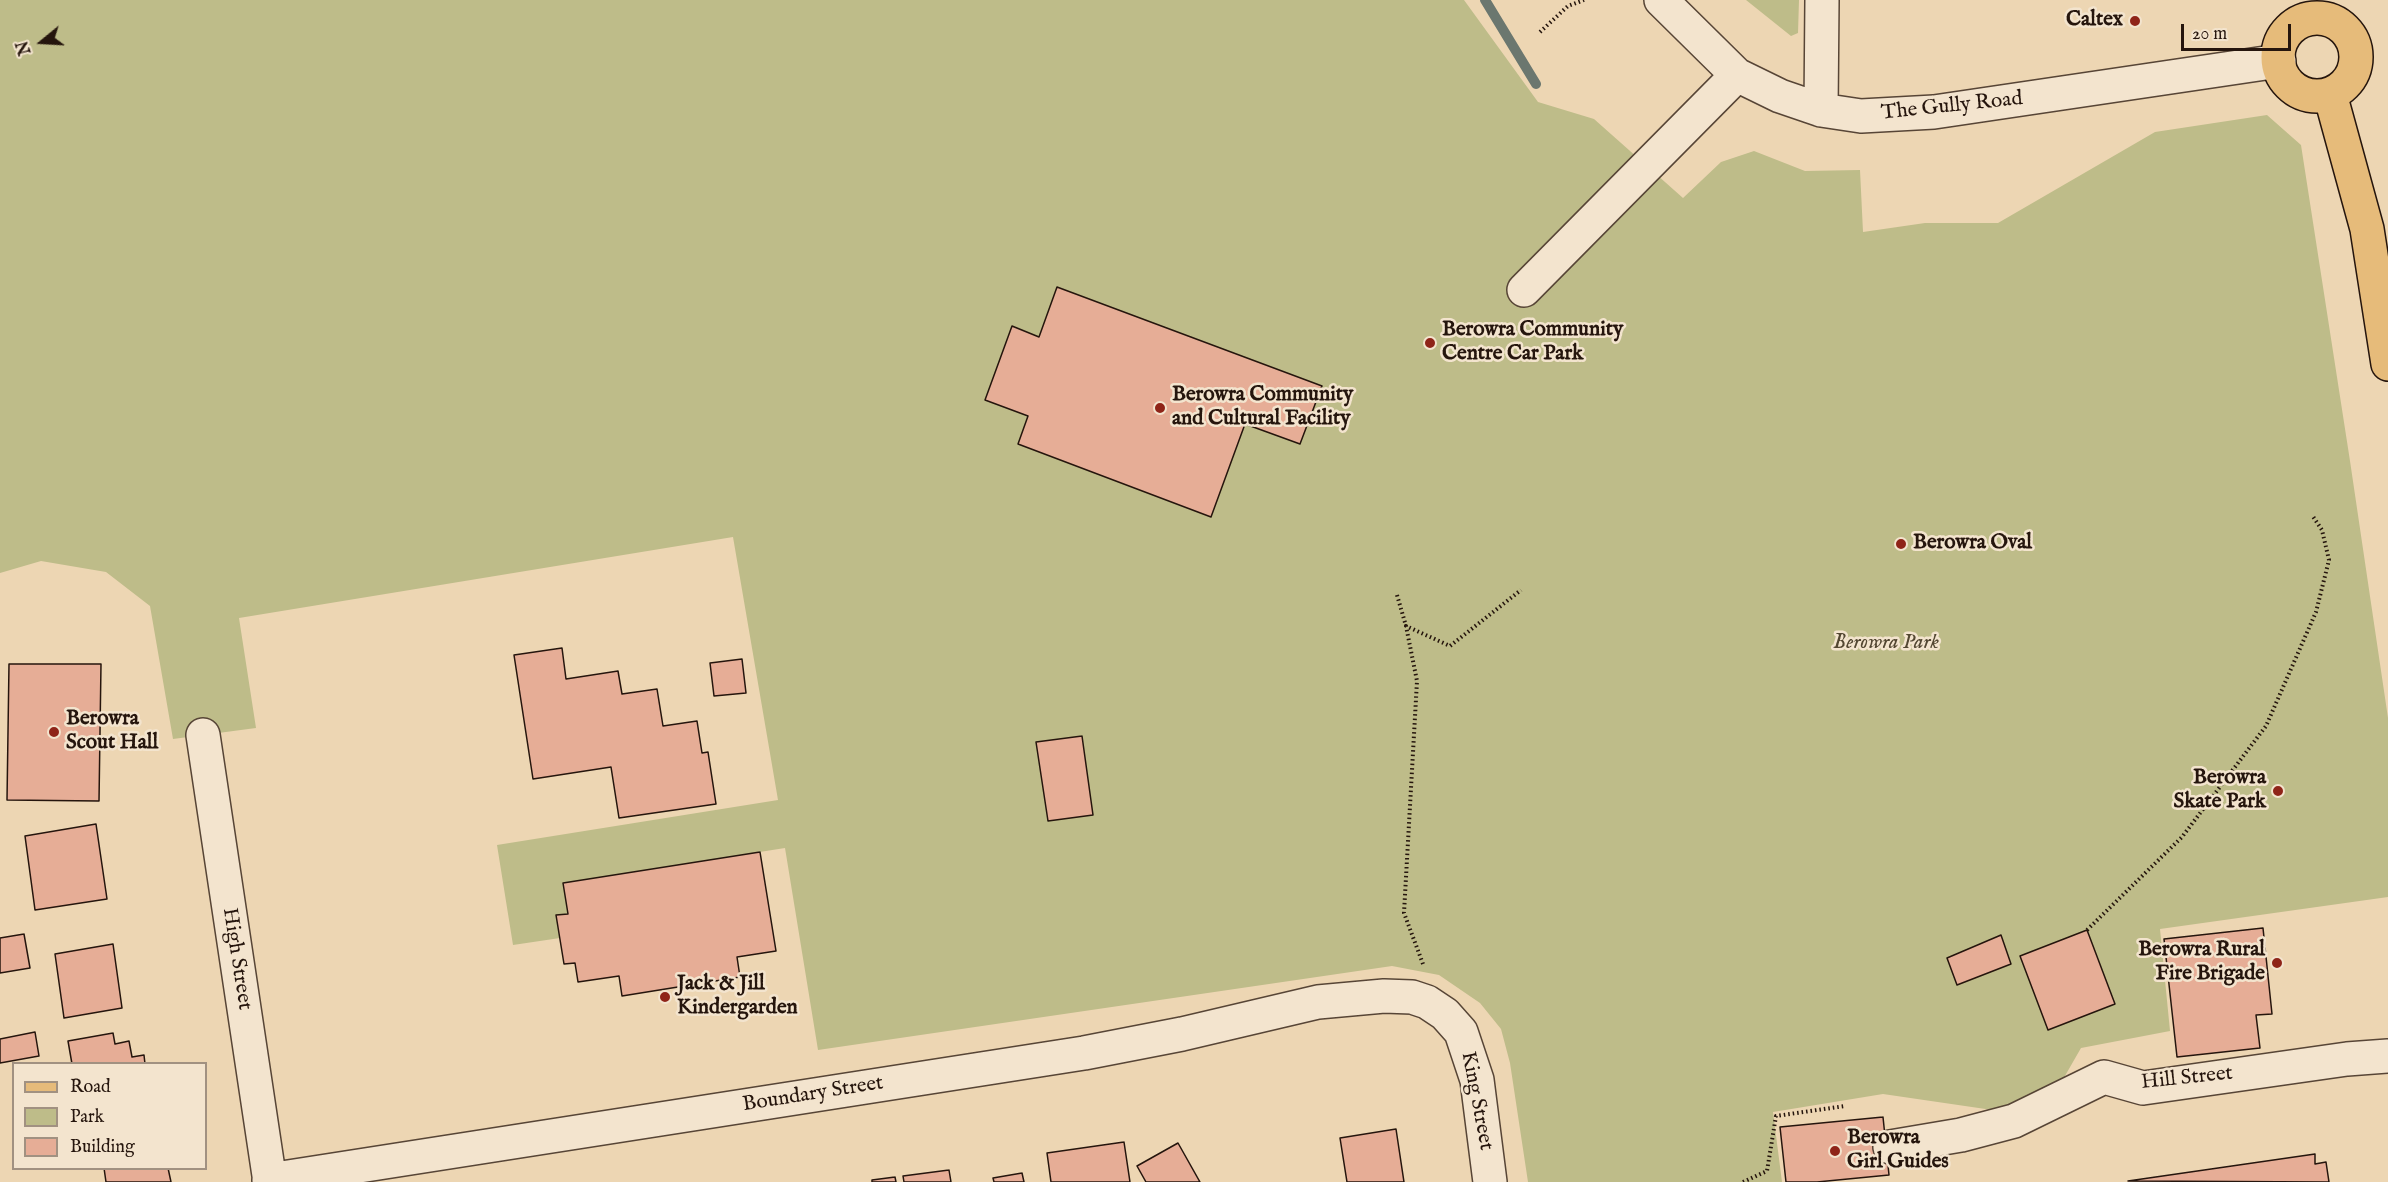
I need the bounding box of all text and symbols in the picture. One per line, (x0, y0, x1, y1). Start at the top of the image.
place label: Caltex (2066, 8, 2123, 34)
north arrow (12, 12, 72, 72)
scale bar (2184, 12, 2294, 50)
marker: Caltex (2128, 14, 2142, 28)
text: 20 m (2192, 23, 2227, 46)
text: N (13, 38, 37, 57)
street label: The Gully Road (1880, 87, 2024, 127)
place label: Berowra Community Centre Car Park (1442, 318, 1623, 368)
marker: Berowra Community Centre Car Park (1423, 336, 1437, 350)
place label: Berowra Community and Cultural Facility (1172, 383, 1353, 433)
marker: Berowra Community and Cultural Facility (1153, 401, 1167, 415)
place label: Berowra Oval (1913, 531, 2032, 557)
marker: Berowra Oval (1894, 537, 1908, 551)
park label: Berowra Park (1833, 631, 1939, 657)
place label: Berowra Scout Hall (66, 707, 158, 757)
marker: Berowra Scout Hall (47, 725, 61, 739)
place label: Berowra Skate Park (2174, 766, 2266, 816)
marker: Berowra Skate Park (2271, 784, 2285, 798)
street label: High Street (216, 906, 256, 1012)
place label: Berowra Rural Fire Brigade (2138, 938, 2265, 988)
marker: Berowra Rural Fire Brigade (2270, 956, 2284, 970)
place label: Jack & Jill Kindergarden (677, 972, 798, 1022)
marker: Jack & Jill Kindergarden (658, 990, 672, 1004)
street label: King Street (1454, 1049, 1498, 1153)
legend (12, 1062, 207, 1170)
street label: Hill Street (2140, 1062, 2234, 1096)
street label: Boundary Street (741, 1071, 885, 1119)
text: Road (70, 1076, 111, 1099)
text: Park (70, 1106, 104, 1129)
place label: Berowra Girl Guides (1847, 1126, 1949, 1176)
text: Building (70, 1136, 135, 1159)
marker: Berowra Girl Guides (1828, 1144, 1842, 1158)

